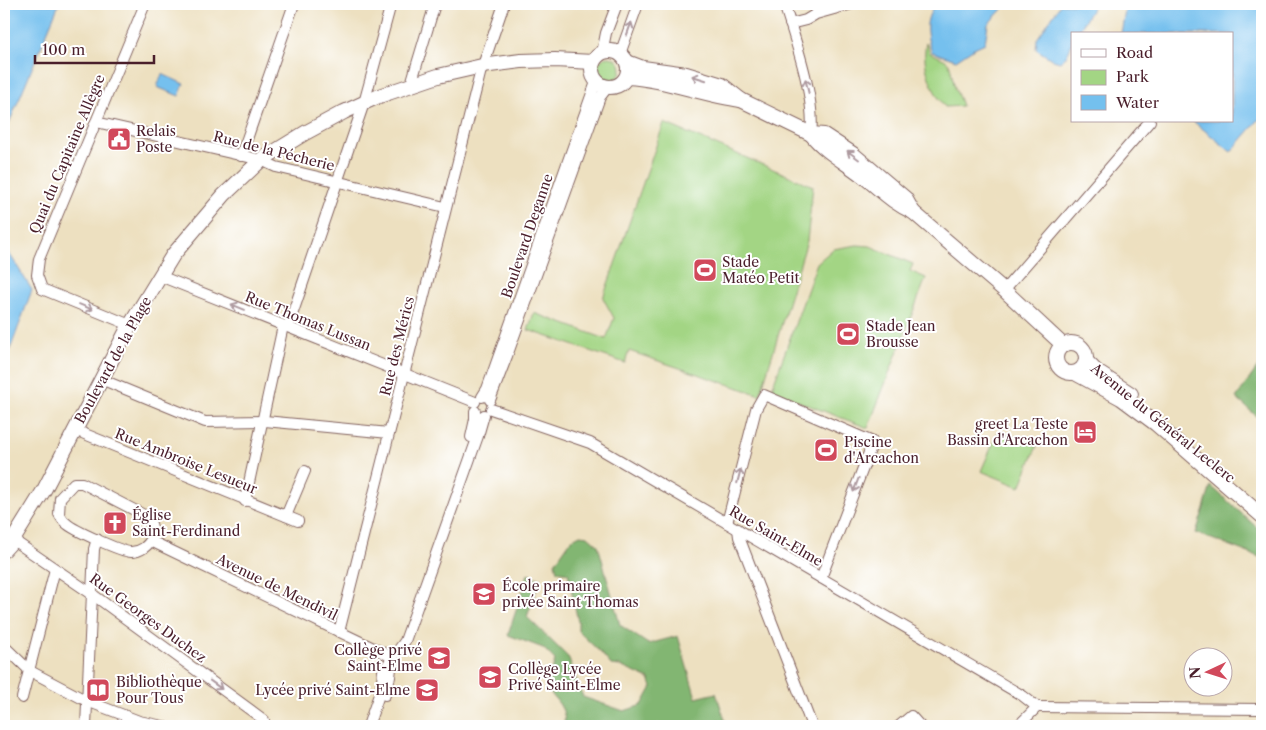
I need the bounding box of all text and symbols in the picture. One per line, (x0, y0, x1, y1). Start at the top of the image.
one-way arrow (625, 22, 634, 37)
scale bar (35, 32, 154, 64)
legend (1071, 32, 1234, 122)
text: 100 m (42, 40, 85, 59)
text: Road (1116, 43, 1153, 62)
text: Park (1116, 67, 1150, 86)
street label: Quai du Capitaine Allègre (25, 71, 109, 236)
one-way arrow (691, 73, 707, 82)
one-way arrow (802, 79, 811, 95)
text: Water (1115, 93, 1160, 112)
place label: Relais Poste (136, 122, 176, 156)
public building icon: Relais Poste (106, 126, 132, 152)
street label: Rue de la Pécherie (212, 127, 337, 175)
one-way arrow (847, 149, 860, 160)
street label: Boulevard Deganne (497, 171, 557, 301)
place label: Stade Matéo Petit (722, 253, 799, 287)
sports icon: Stade Matéo Petit (692, 257, 718, 283)
street label: Rue Thomas Lussan (242, 288, 374, 355)
street label: Boulevard de la Plage (71, 293, 155, 427)
street label: Rue des Mérics (376, 294, 418, 398)
one-way arrow (231, 302, 246, 312)
one-way arrow (78, 303, 93, 312)
place label: Stade Jean Brousse (866, 317, 936, 351)
sports icon: Stade Jean Brousse (835, 321, 861, 347)
street label: Avenue du Général Leclerc (1086, 359, 1239, 487)
place label: greet La Teste Bassin d'Arcachon (947, 415, 1068, 449)
hotel icon: greet La Teste Bassin d'Arcachon (1072, 419, 1098, 445)
street label: Rue Ambroise Lesueur (112, 424, 260, 498)
place label: Piscine d'Arcachon (844, 433, 919, 467)
sports icon: Piscine d'Arcachon (813, 437, 839, 463)
one-way arrow (735, 468, 744, 484)
one-way arrow (851, 477, 860, 493)
street label: Rue Saint-Elme (726, 502, 826, 570)
place label: Église Saint-Ferdinand (132, 506, 241, 540)
church icon: Église Saint-Ferdinand (102, 510, 128, 536)
street label: Avenue de Mendivil (213, 549, 341, 624)
street label: Rue Georges Duchez (86, 570, 210, 666)
place label: École primaire privée Saint Thomas (502, 577, 639, 611)
school or university icon: École primaire privée Saint Thomas (471, 581, 497, 607)
place label: Collège privé Saint-Elme (334, 641, 422, 675)
school or university icon: Collège privé Saint-Elme (426, 645, 452, 671)
north arrow (1184, 648, 1234, 698)
place label: Collège Lycée Privé Saint-Elme (508, 660, 621, 694)
school or university icon: Collège Lycée Privé Saint-Elme (477, 664, 503, 690)
text: N (1186, 666, 1204, 680)
place label: Bibliothèque Pour Tous (116, 673, 202, 707)
library icon: Bibliothèque Pour Tous (85, 677, 111, 703)
school or university icon: Lycée privé Saint-Elme (414, 677, 440, 703)
one-way arrow (209, 680, 223, 690)
place label: Lycée privé Saint-Elme (255, 681, 410, 699)

